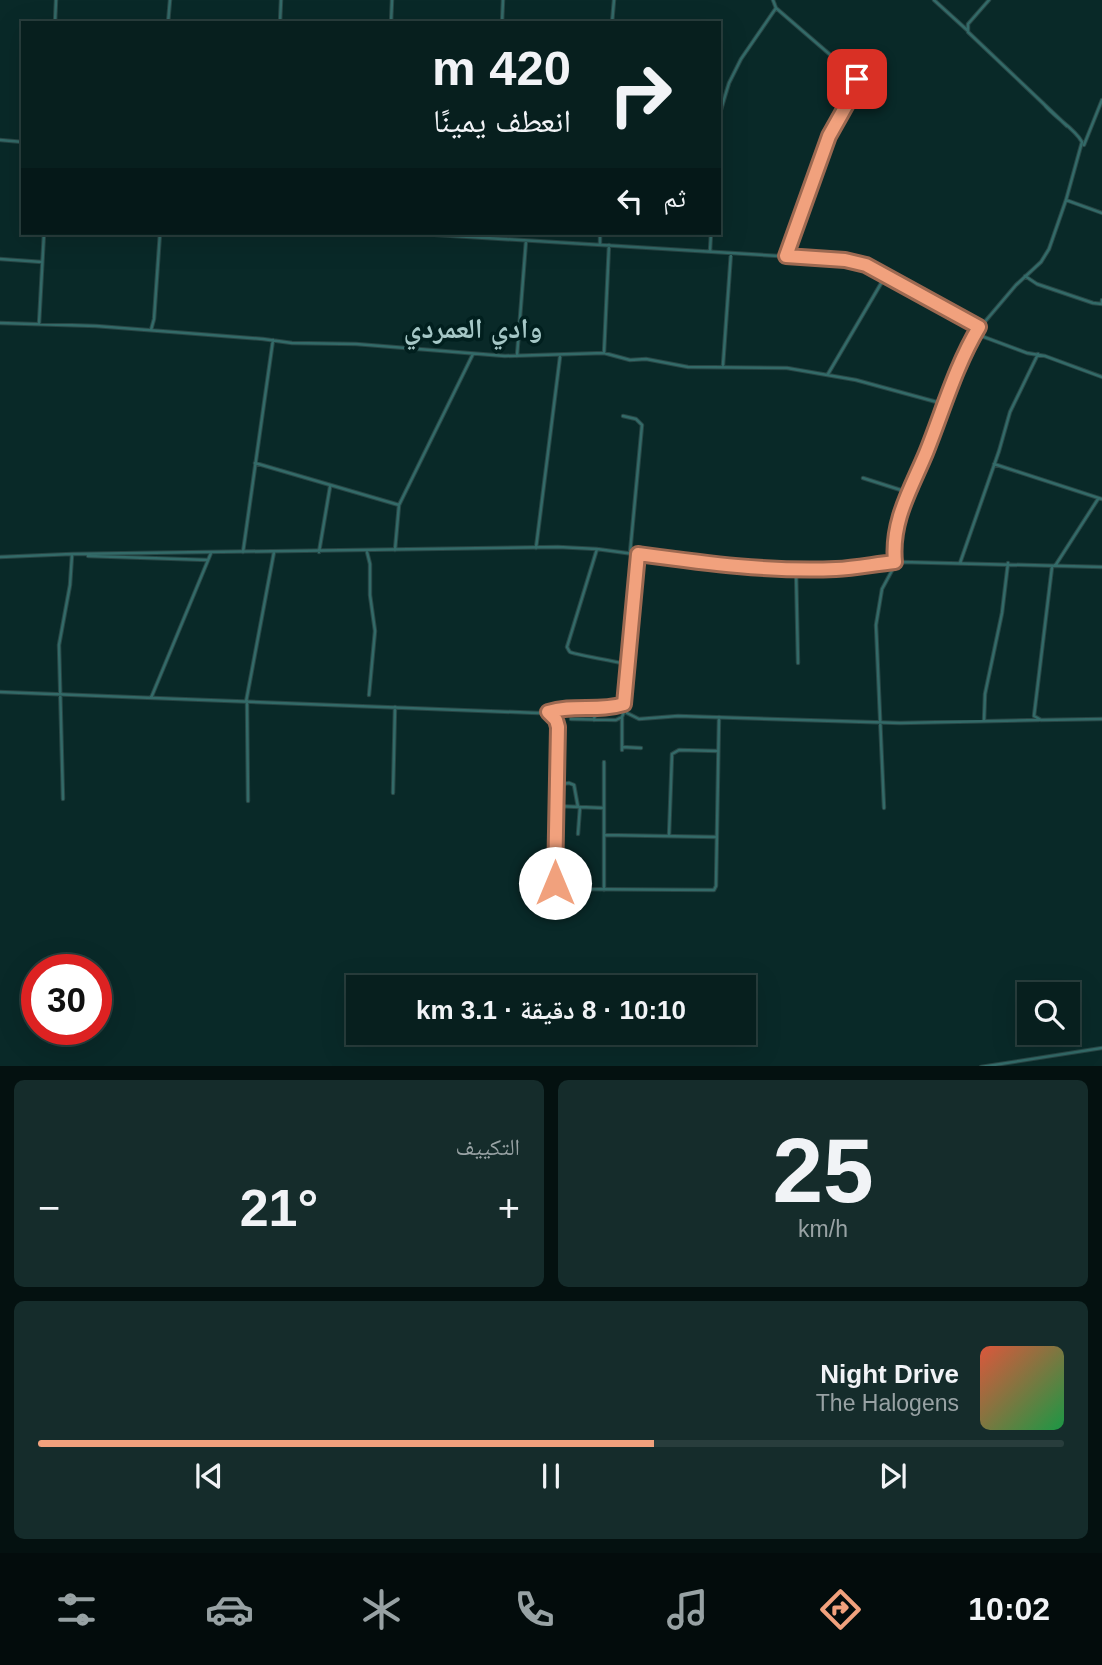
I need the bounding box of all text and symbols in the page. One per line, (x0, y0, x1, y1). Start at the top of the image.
text: 420 m (432, 41, 571, 95)
icon: right (595, 49, 686, 140)
pin (827, 49, 887, 109)
icon: arrive (838, 60, 876, 98)
text: انعطف يمينًا (433, 103, 571, 139)
icon: left (611, 182, 649, 220)
text: ثم (663, 183, 686, 213)
district label: وادي العمردي (404, 313, 542, 351)
position arrow (518, 846, 592, 920)
speed limit sign: 30 (21, 954, 112, 1045)
map controls (1017, 982, 1080, 1045)
button: search (1017, 982, 1080, 1045)
text: 10:10 · 8 دقيقة · 3.1 km (416, 995, 686, 1025)
text: 25 (772, 1120, 874, 1221)
text: التكييف (455, 1134, 520, 1160)
text: 21° (240, 1179, 318, 1237)
text: − (38, 1187, 60, 1229)
text: + (498, 1187, 520, 1229)
text: km/h (798, 1216, 848, 1242)
text: Night Drive (820, 1359, 959, 1389)
text: The Halogens (816, 1390, 959, 1416)
icon: previous (190, 1457, 228, 1495)
icon: pause (532, 1457, 570, 1495)
icon: next (874, 1457, 912, 1495)
icon: filters (52, 1585, 101, 1634)
icon: car (205, 1585, 254, 1634)
icon: climate (357, 1585, 406, 1634)
icon: phone (510, 1585, 559, 1634)
icon: music (663, 1585, 712, 1634)
icon: directions (816, 1585, 865, 1634)
text: 10:02 (968, 1591, 1050, 1627)

